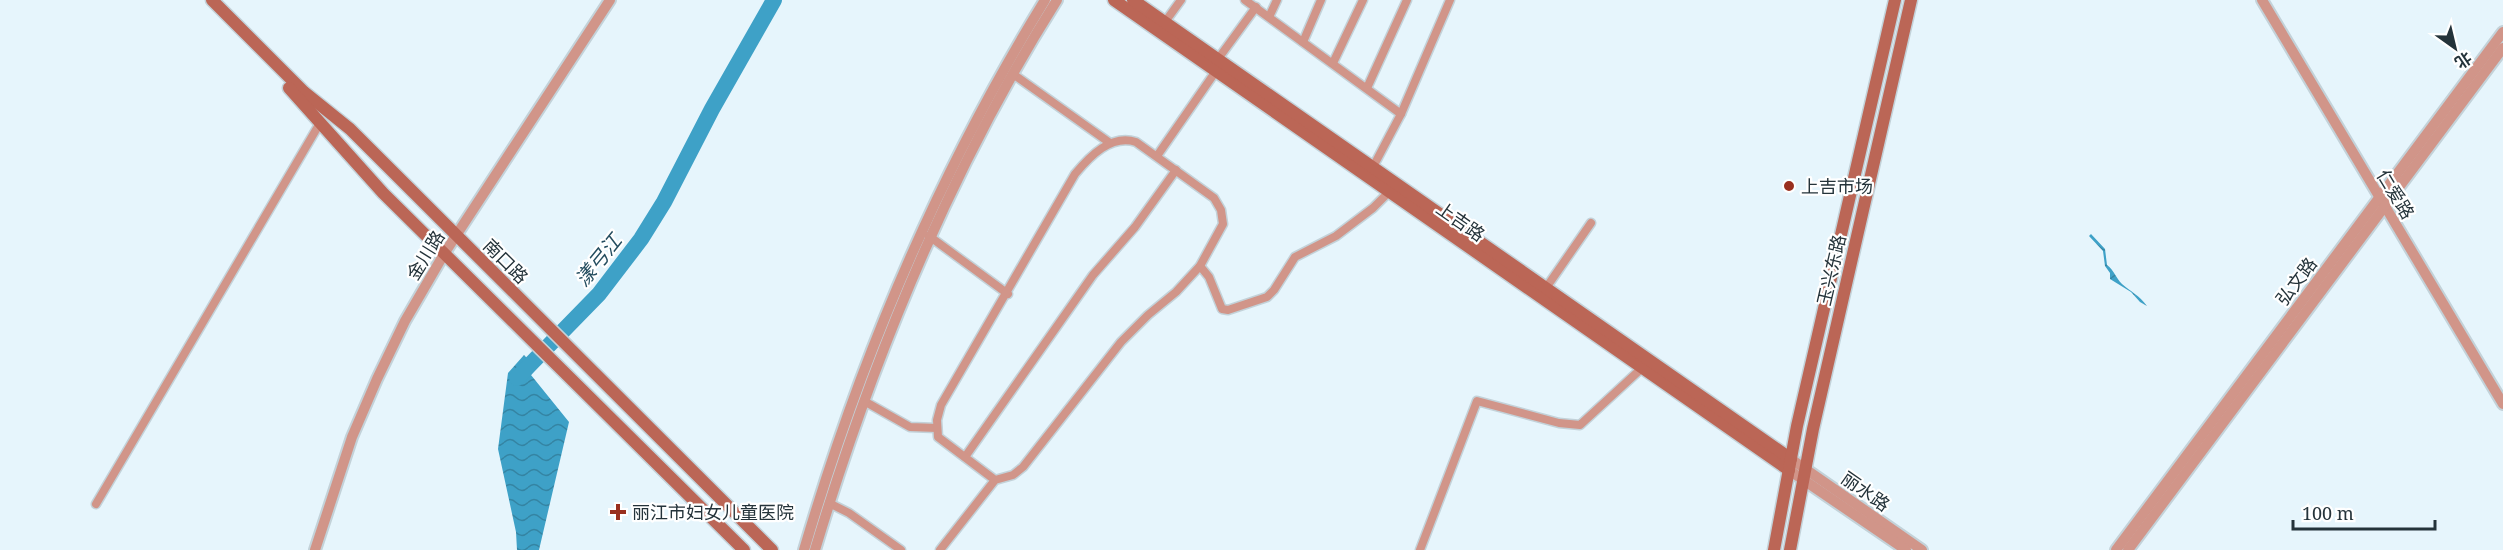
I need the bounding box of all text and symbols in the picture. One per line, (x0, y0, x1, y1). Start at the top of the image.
north arrow (2425, 18, 2485, 78)
text: 北 (2451, 47, 2476, 74)
street label: 仁爱路 (2372, 165, 2420, 223)
place label: 上吉市场 (1801, 174, 1873, 198)
marker: 上吉市场 (1782, 179, 1796, 193)
street label: 上吉路 (1432, 196, 1490, 246)
street label: 金川路 (401, 226, 449, 284)
water label: 漾弓江 (569, 227, 629, 292)
street label: 玉兴东路 (1811, 232, 1851, 308)
street label: 南口路 (478, 233, 534, 289)
street label: 弘文路 (2270, 252, 2322, 310)
street label: 丽水路 (1837, 466, 1895, 516)
scale bar (2293, 493, 2436, 531)
place label: 丽江市妇女儿童医院 (632, 500, 794, 524)
text: 100 m (2302, 501, 2354, 525)
marker: 丽江市妇女儿童医院 (609, 503, 627, 521)

